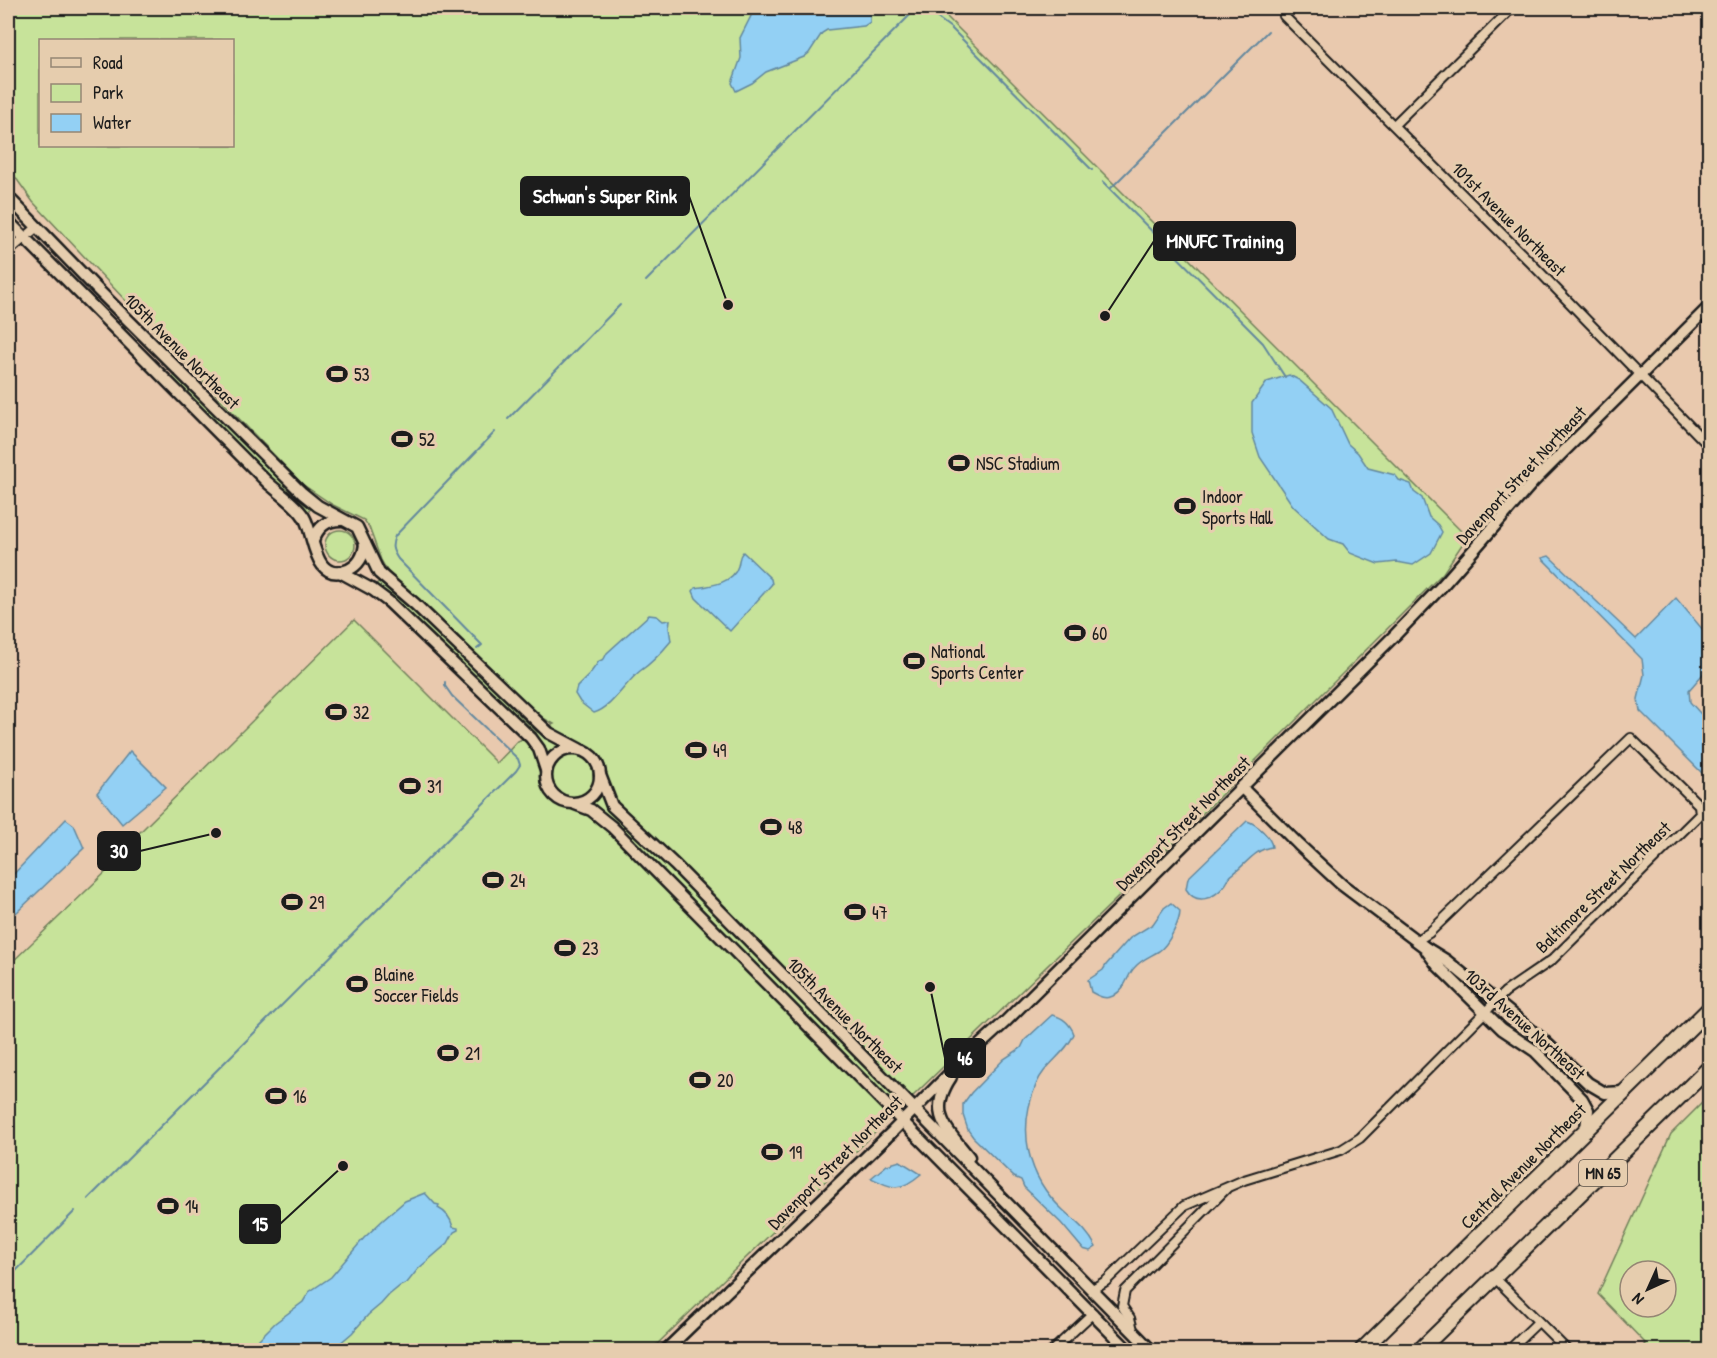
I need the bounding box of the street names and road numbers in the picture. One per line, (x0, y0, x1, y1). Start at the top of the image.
street label: 101st Avenue Northeast (1446, 156, 1573, 283)
street label: 105th Avenue Northeast (118, 287, 246, 415)
street label: Davenport Street Northeast (1450, 400, 1592, 550)
street label: Davenport Street Northeast (1110, 750, 1256, 896)
street label: Baltimore Street Northeast (1530, 815, 1677, 958)
street label: 105th Avenue Northeast (781, 951, 909, 1079)
street label: 103rd Avenue Northeast (1459, 963, 1592, 1086)
street label: Davenport Street Northeast (762, 1089, 908, 1235)
street label: Central Avenue Northeast (1454, 1097, 1592, 1235)
road number: MN 65 (1579, 1160, 1627, 1186)

